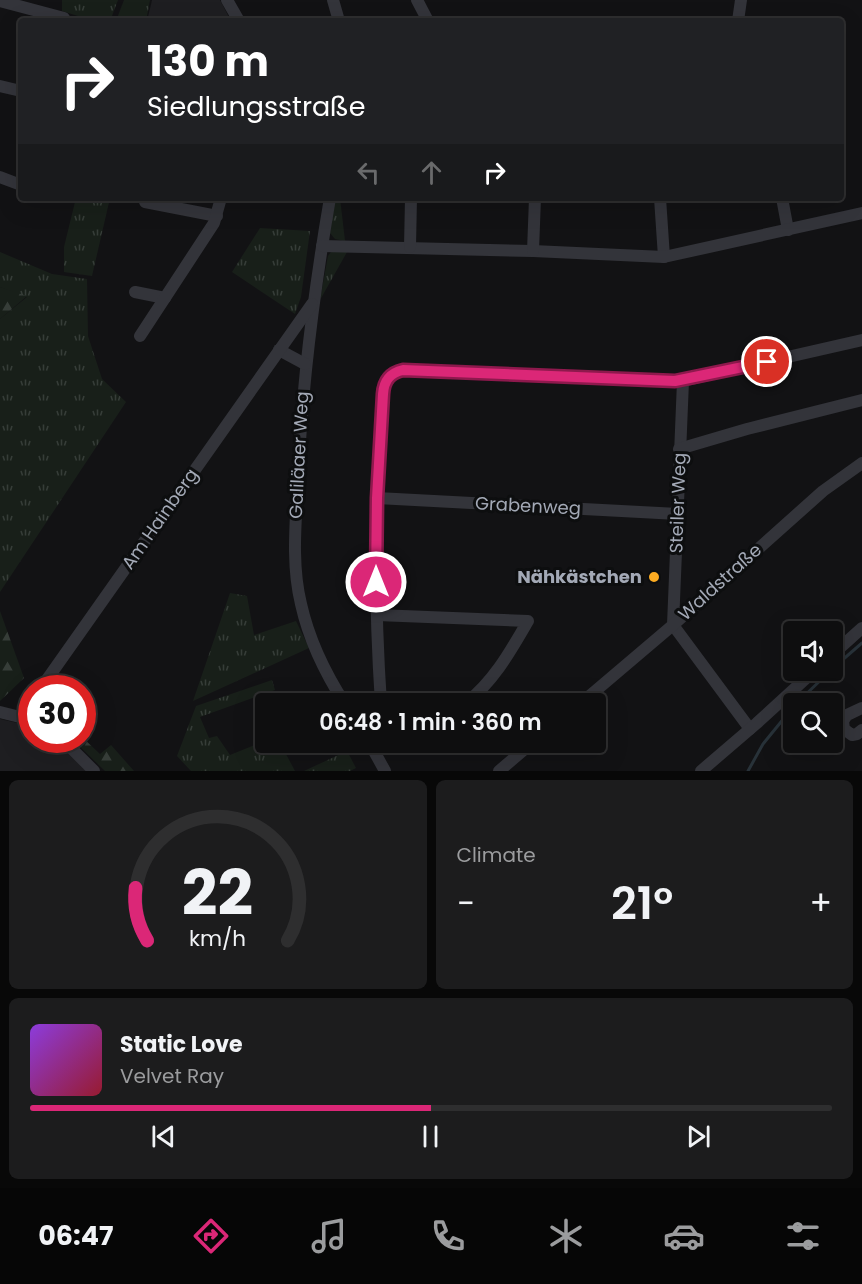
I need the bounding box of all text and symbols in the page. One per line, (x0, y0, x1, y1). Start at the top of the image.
text: 130 m (147, 32, 269, 91)
icon: right (48, 42, 126, 120)
text: Siedlungsstraße (147, 88, 365, 125)
icon: left (352, 156, 385, 189)
icon: ahead (415, 156, 448, 189)
icon: right (478, 156, 511, 189)
pin (741, 336, 792, 387)
icon: arrive (750, 345, 783, 378)
street label: Galiläaer Weg (283, 391, 314, 519)
street label: Steiler Weg (663, 452, 692, 554)
street label: Am Hainberg (115, 463, 204, 574)
street label: Grabenweg (475, 490, 582, 521)
street label: Waldstraße (672, 537, 767, 626)
position arrow (344, 550, 408, 614)
place label: Nähkästchen (517, 564, 642, 589)
marker: Nähkästchen (647, 570, 661, 584)
map controls (783, 621, 843, 753)
button: sound (783, 621, 843, 681)
speed limit sign: 30 (18, 675, 96, 753)
button: search (783, 693, 843, 753)
text: 06:48 · 1 min · 360 m (319, 707, 542, 738)
text: Climate (457, 841, 536, 869)
text: 22 (182, 849, 253, 937)
text: 21° (611, 872, 673, 935)
text: − (457, 880, 475, 927)
text: + (809, 880, 832, 927)
text: km/h (189, 924, 246, 955)
text: Static Love (120, 1029, 243, 1060)
text: Velvet Ray (120, 1062, 224, 1090)
icon: previous (147, 1120, 180, 1153)
icon: pause (414, 1120, 447, 1153)
icon: next (682, 1120, 715, 1153)
icon: directions (190, 1215, 232, 1257)
icon: music (308, 1215, 350, 1257)
icon: phone (427, 1215, 469, 1257)
icon: climate (545, 1215, 587, 1257)
icon: car (663, 1215, 705, 1257)
icon: filters (782, 1215, 824, 1257)
text: 06:47 (38, 1217, 113, 1254)

